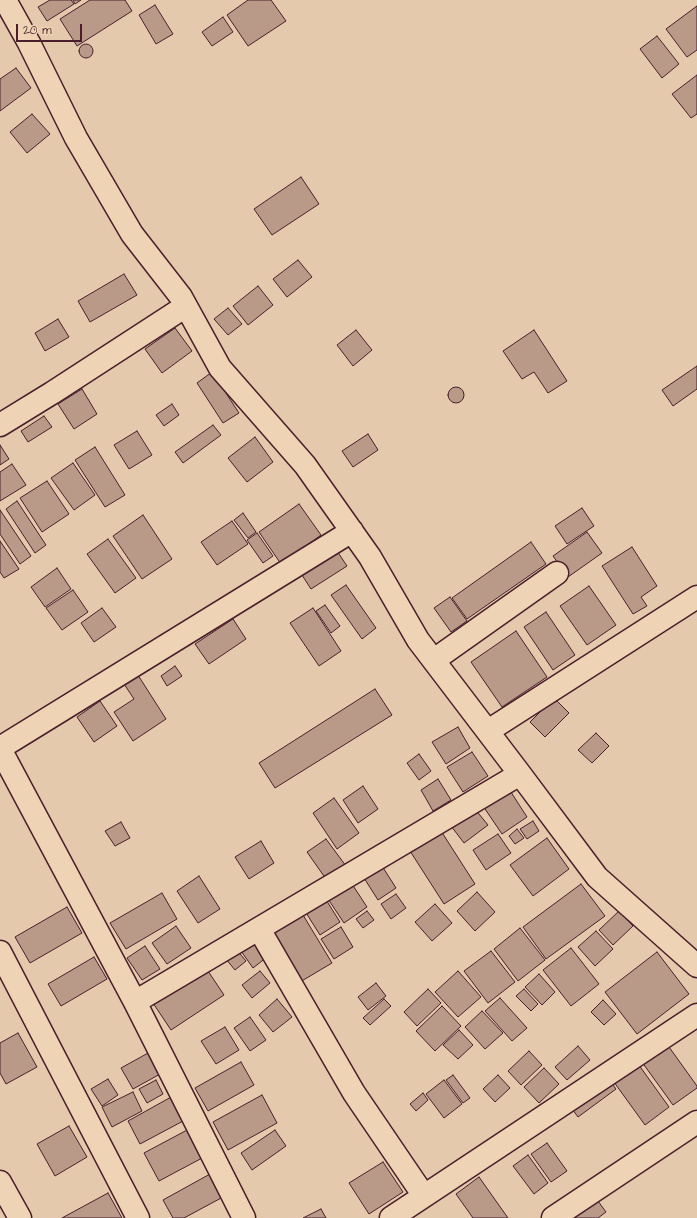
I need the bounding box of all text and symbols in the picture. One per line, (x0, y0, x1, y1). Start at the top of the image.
scale bar (18, 16, 84, 42)
text: 20 m (23, 22, 52, 39)

